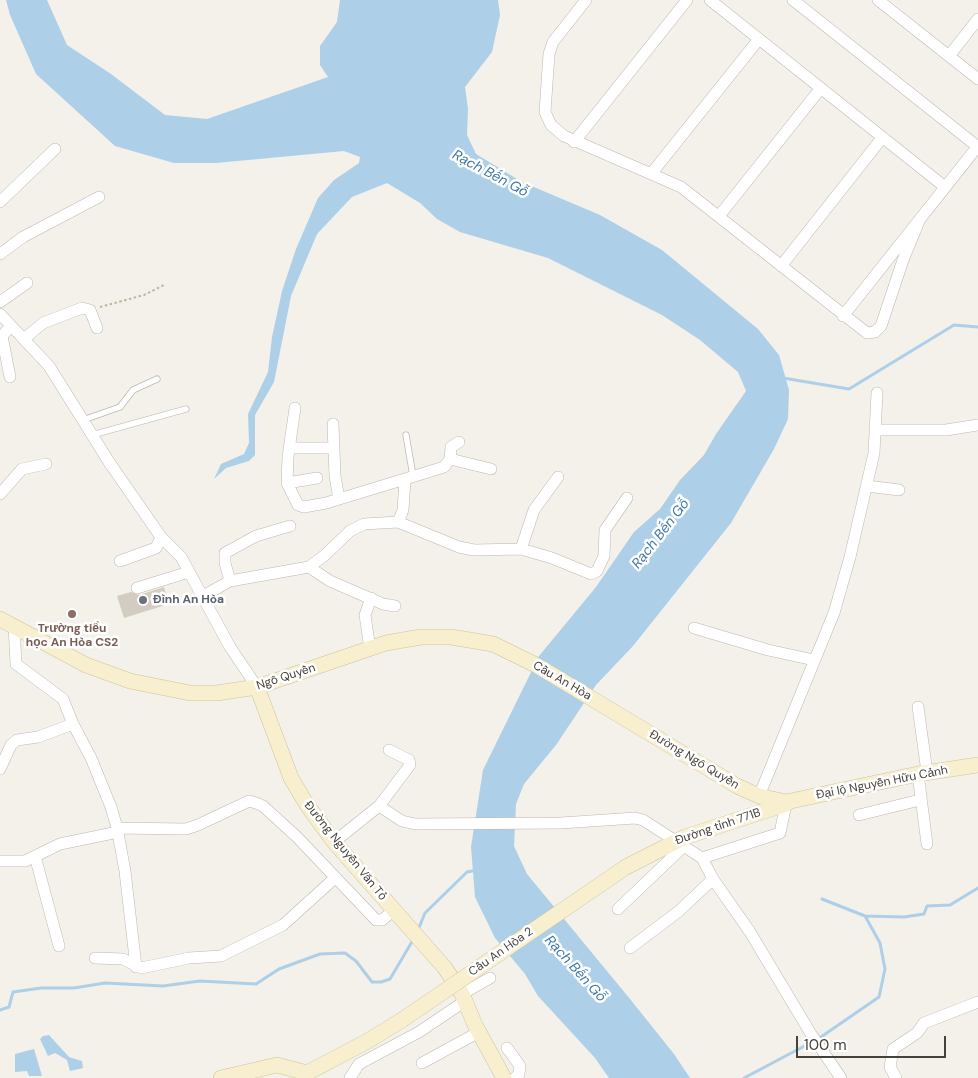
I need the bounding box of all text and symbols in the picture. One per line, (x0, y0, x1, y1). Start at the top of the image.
water label: Rạch Bến Gỗ (449, 147, 531, 201)
water label: Rạch Bến Gỗ (629, 496, 693, 572)
place label: Đình An Hòa (153, 593, 224, 607)
marker: Đình An Hòa (137, 594, 149, 606)
marker: Trường tiểu học An Hòa CS2 (66, 608, 78, 620)
place label: Trường tiểu học An Hòa CS2 (26, 622, 118, 650)
street label: Cầu An Hòa (530, 658, 594, 704)
street label: Ngô Quyền (255, 661, 317, 693)
street label: Đường Ngô Quyền (646, 728, 742, 792)
street label: Đại lộ Nguyễn Hữu Cảnh (815, 763, 949, 803)
street label: Đường Nguyễn Văn Tỏ (301, 799, 389, 903)
street label: Đường tỉnh 771B (673, 806, 763, 848)
street label: Cầu An Hòa 2 (466, 925, 536, 979)
water label: Rạch Bến Gỗ (541, 932, 609, 1006)
scale bar (798, 1026, 948, 1058)
text: 100 m (804, 1035, 847, 1055)

